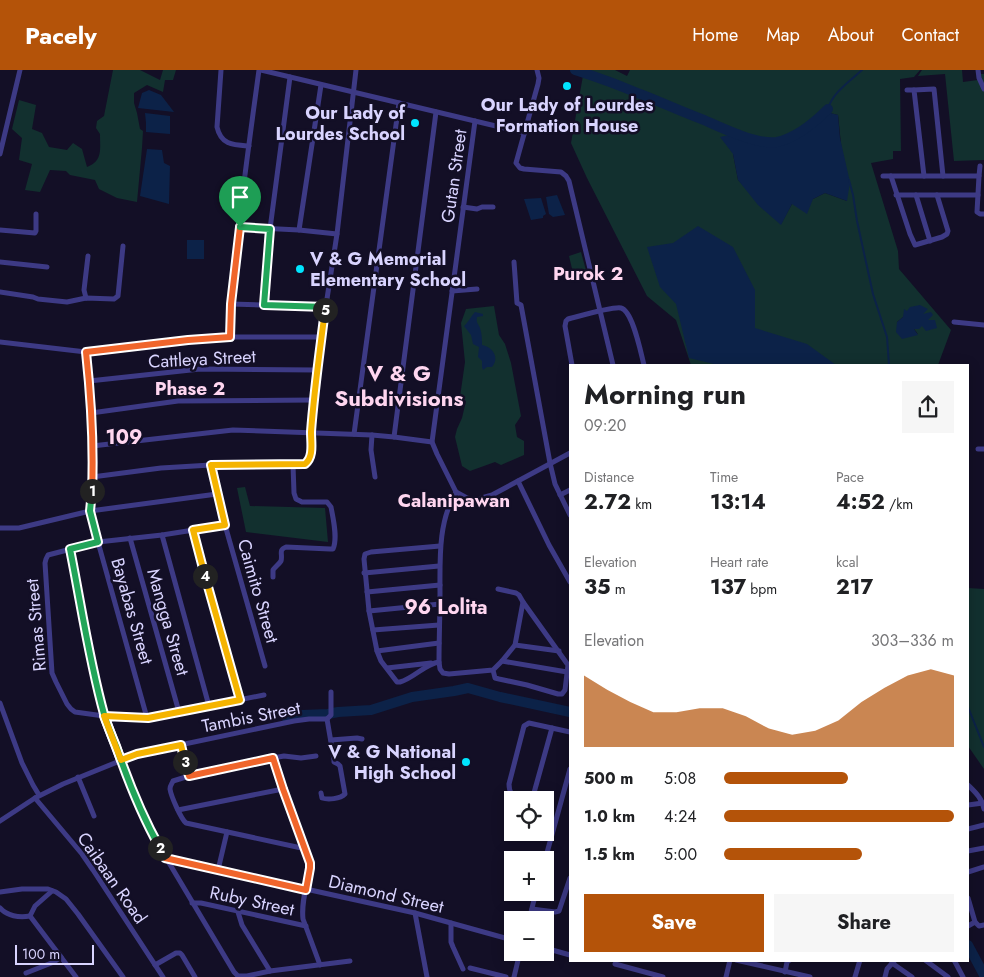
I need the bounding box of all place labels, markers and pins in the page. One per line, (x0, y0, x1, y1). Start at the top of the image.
marker: Our Lady of Lourdes Formation House (561, 80, 573, 92)
place label: Our Lady of Lourdes Formation House (481, 92, 653, 139)
place label: Our Lady of Lourdes School (276, 100, 406, 147)
marker: Our Lady of Lourdes School (409, 117, 421, 129)
pin (219, 176, 261, 227)
place label: V & G Memorial Elementary School (309, 246, 466, 293)
marker: V & G Memorial Elementary School (294, 263, 306, 275)
pin: 5 (312, 298, 338, 322)
pin: 1 (80, 478, 104, 504)
pin: 4 (192, 564, 218, 588)
place label: V & G National High School (327, 739, 456, 786)
pin: 3 (172, 750, 198, 774)
marker: V & G National High School (460, 756, 472, 768)
pin: 2 (148, 836, 172, 860)

